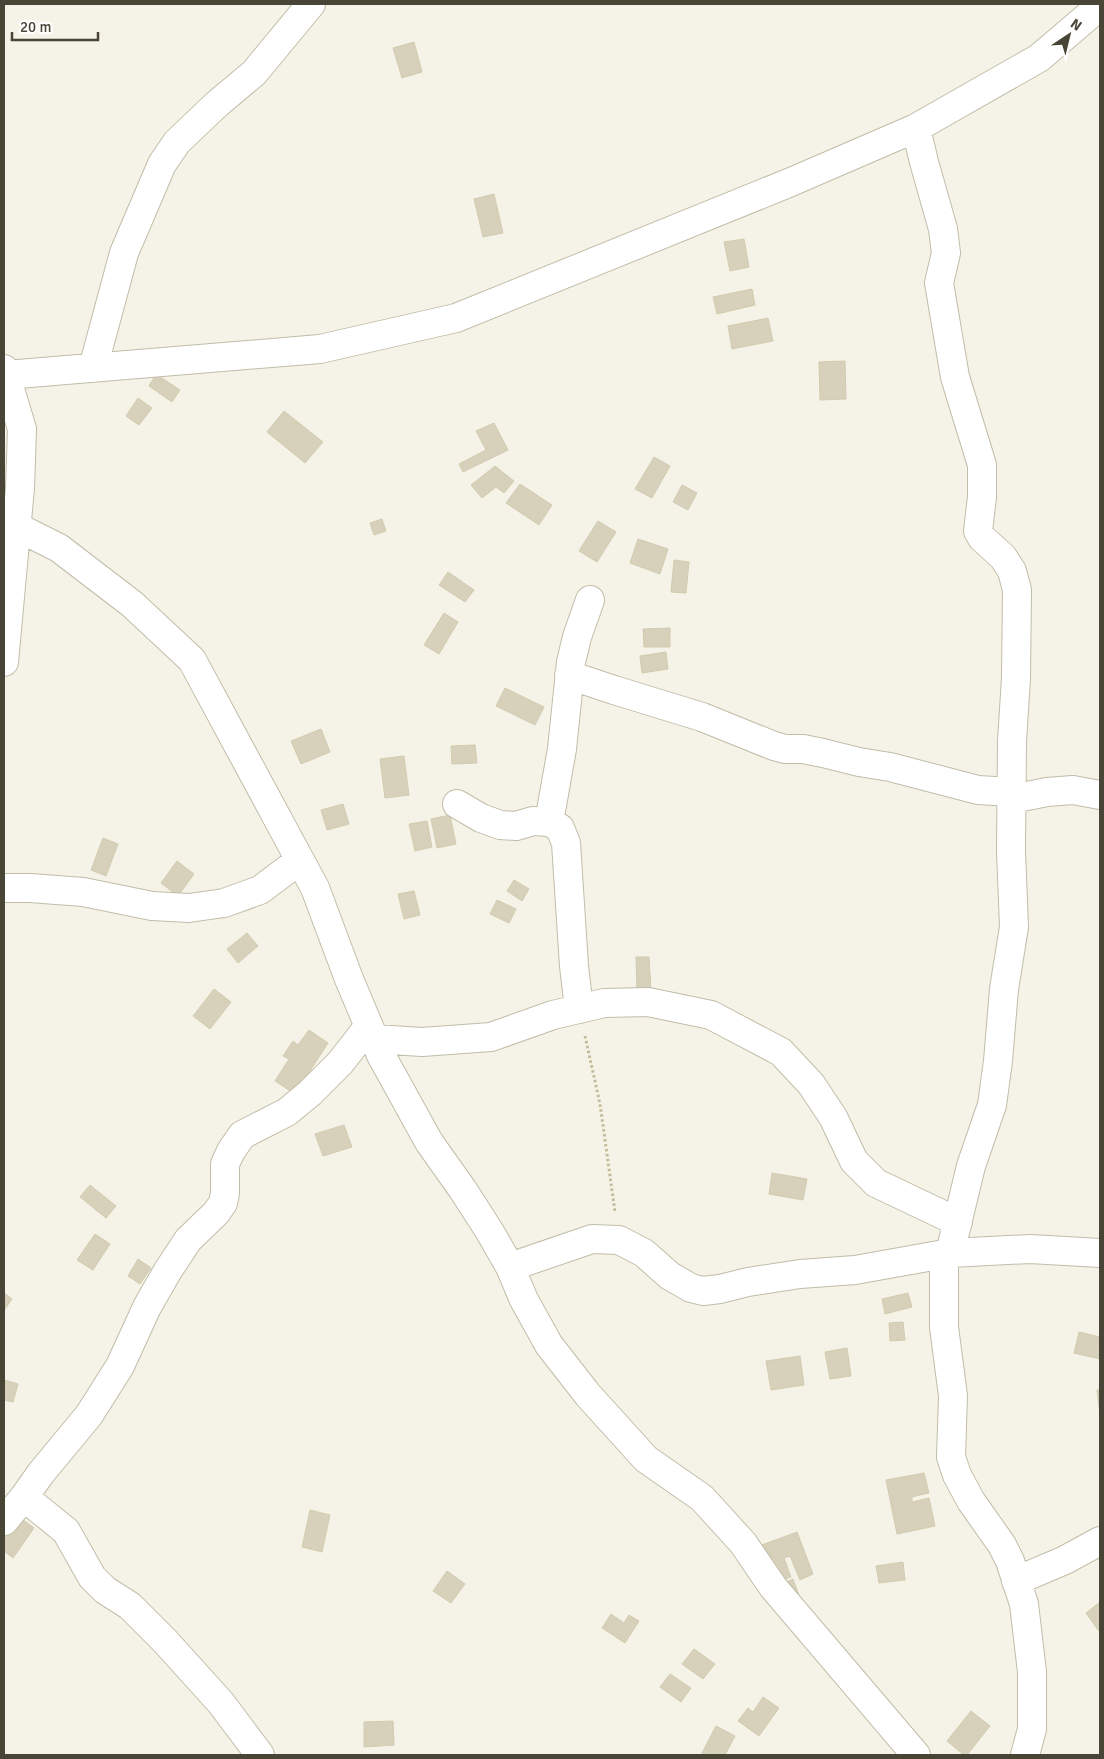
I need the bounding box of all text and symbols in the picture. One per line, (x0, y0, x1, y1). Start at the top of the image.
scale bar (12, 10, 99, 42)
north arrow (1044, 10, 1094, 60)
text: N (1067, 15, 1085, 35)
text: 20 m (20, 18, 51, 36)

